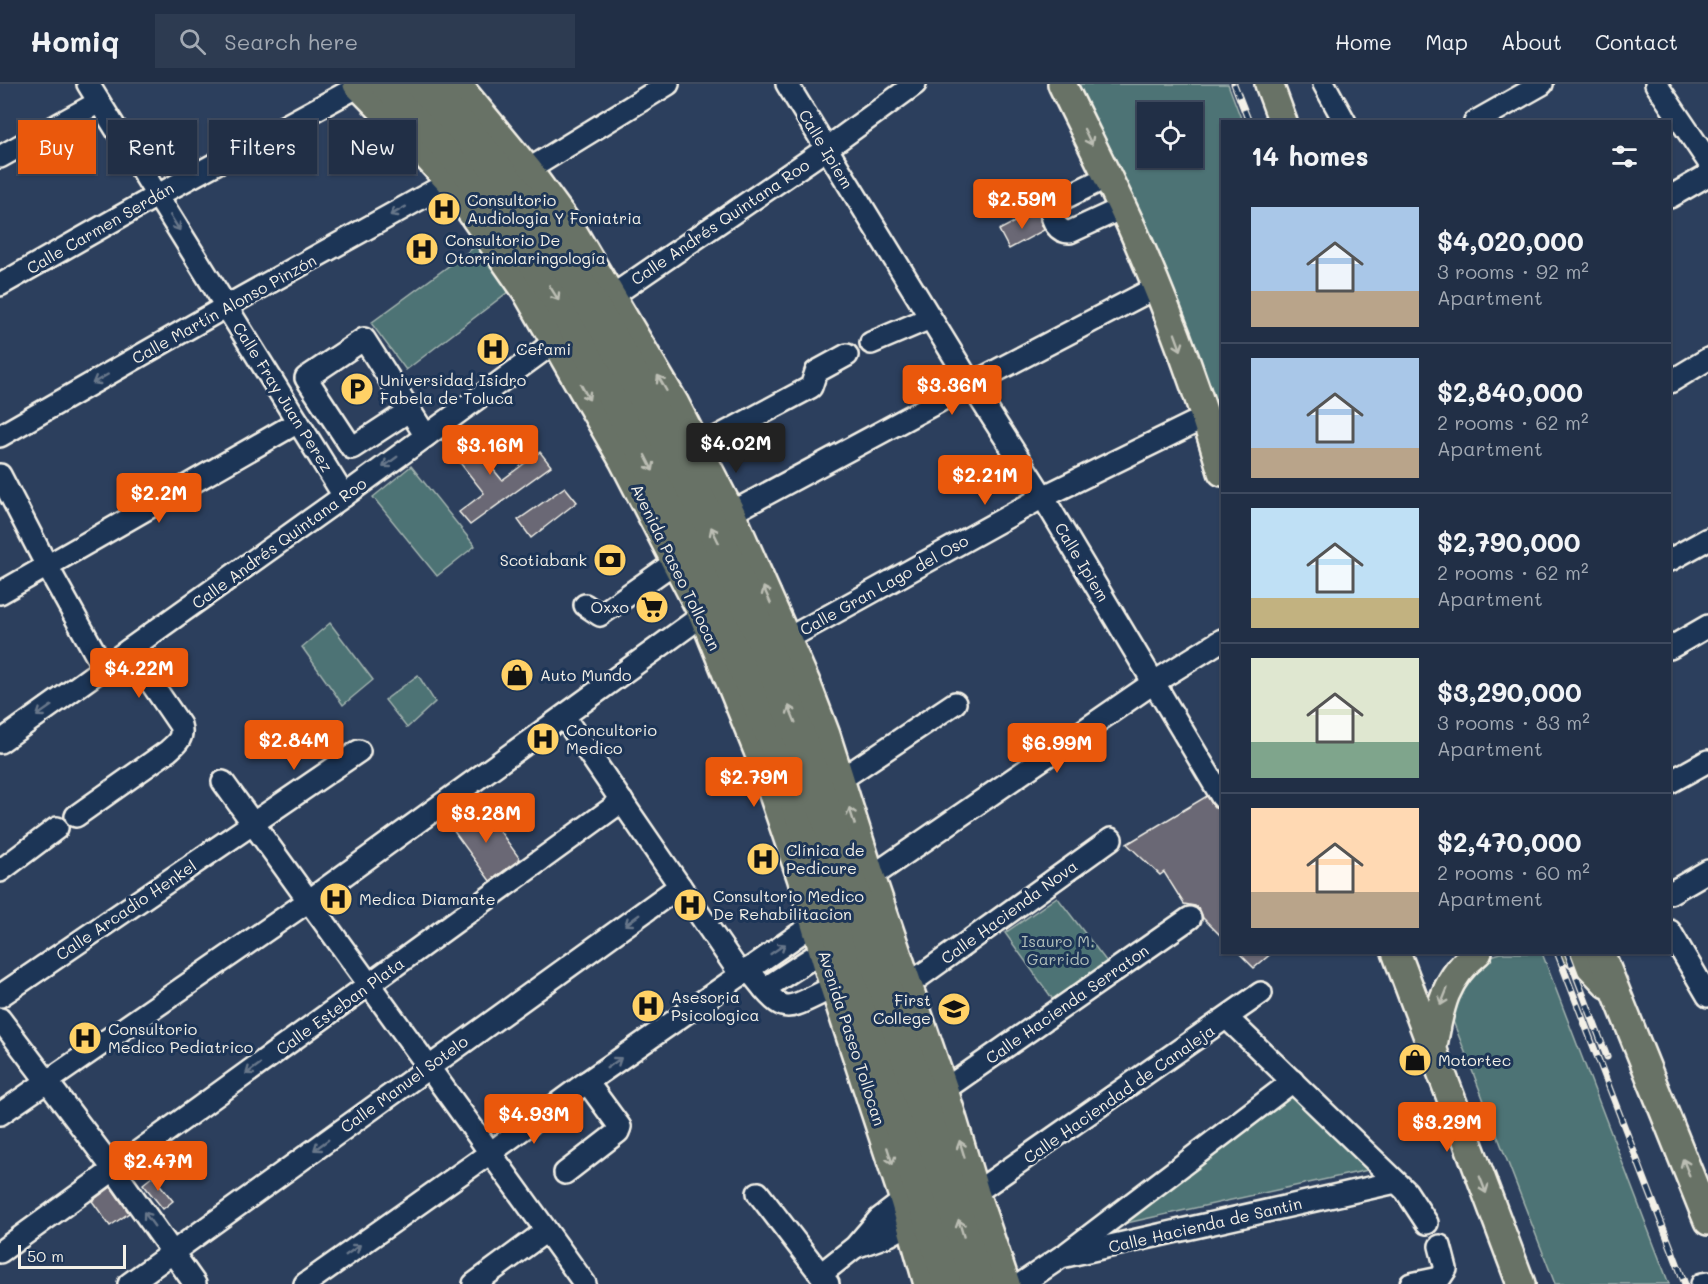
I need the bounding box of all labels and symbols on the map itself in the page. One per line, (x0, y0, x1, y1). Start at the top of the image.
street label: Calle Ipiem (795, 105, 858, 192)
one-way arrow (1082, 127, 1094, 145)
street label: Calle Andrés Quintana Roo (626, 154, 813, 289)
street label: Calle Carmen Serdán (22, 177, 177, 278)
pin: $2.59M (973, 179, 1071, 230)
place label: Consultorio Audiologia Y Foniatria (467, 189, 642, 228)
hospital icon: Consultorio Audiologia Y Foniatria (426, 191, 462, 227)
one-way arrow (390, 206, 408, 217)
one-way arrow (168, 214, 181, 231)
place label: Consultorio De Otorrinolaringología (445, 229, 606, 268)
hospital icon: Consultorio De Otorrinolaringología (404, 231, 440, 267)
street label: Calle Martín Alonso Pinzón (128, 249, 320, 368)
one-way arrow (549, 284, 561, 301)
street label: Calle Fray Juan Perez (229, 318, 338, 476)
hospital icon: Cefami (475, 331, 511, 367)
one-way arrow (1174, 332, 1185, 350)
place label: Cefami (516, 338, 571, 359)
pin: $3.36M (903, 365, 1001, 416)
place label: Universidad Isidro Fabela de Toluca (380, 369, 526, 408)
parking icon: Universidad Isidro Fabela de Toluca (339, 371, 375, 407)
one-way arrow (92, 374, 110, 385)
one-way arrow (656, 374, 668, 391)
one-way arrow (580, 383, 591, 401)
pin: $4.02M (687, 423, 785, 474)
pin: $3.16M (441, 425, 539, 476)
one-way arrow (644, 454, 656, 472)
pin: $2.21M (936, 455, 1034, 506)
one-way arrow (383, 456, 399, 469)
street label: Calle Andrés Quintana Roo (187, 472, 370, 613)
pin: $2.2M (117, 473, 201, 524)
street label: Avenida Paseo Tollocan (627, 480, 726, 654)
street label: Calle Ipiem (1051, 518, 1114, 605)
one-way arrow (709, 526, 721, 544)
street label: Calle Gran Lago del Oso (796, 529, 972, 640)
bank icon: Scotiabank (592, 542, 628, 578)
place label: Scotiabank (500, 549, 587, 570)
one-way arrow (761, 586, 773, 604)
supermarket icon: Oxxo (634, 589, 670, 625)
place label: Oxxo (591, 596, 629, 617)
pin: $4.22M (90, 648, 188, 699)
shop icon: Auto Mundo (499, 657, 535, 693)
place label: Auto Mundo (540, 664, 631, 685)
one-way arrow (36, 705, 53, 717)
one-way arrow (785, 706, 796, 724)
place label: Concultorio Medico (566, 719, 657, 758)
pin: $2.84M (245, 720, 343, 771)
hospital icon: Concultorio Medico (525, 721, 561, 757)
pin: $6.99M (1008, 723, 1106, 774)
pin: $2.79M (705, 757, 803, 808)
pin: $3.28M (437, 793, 535, 844)
one-way arrow (846, 807, 857, 826)
place label: Clínica de Pedicure (786, 839, 865, 878)
hospital icon: Clínica de Pedicure (745, 841, 781, 877)
street label: Calle Arcadio Henkel (51, 855, 200, 964)
street label: Calle Hacienda Nova (936, 855, 1081, 968)
hospital icon: Medica Diamante (318, 881, 354, 917)
place label: Consultorio Medico De Rehabilitacion (713, 885, 864, 924)
hospital icon: Consultorio Medico De Rehabilitacion (672, 887, 708, 923)
place label: Medica Diamante (359, 888, 496, 909)
one-way arrow (625, 914, 641, 926)
park label: Isauro M. Garrido (1021, 930, 1095, 969)
street label: Calle Hacienda Serraton (981, 939, 1152, 1068)
one-way arrow (769, 943, 786, 955)
street label: Avenida Paseo Tollocan (814, 948, 891, 1128)
street label: Calle Esteban Plata (272, 952, 408, 1059)
place label: Asesoria Psicologica (671, 986, 759, 1025)
one-way arrow (1438, 987, 1449, 1005)
hospital icon: Asesoria Psicologica (630, 988, 666, 1024)
place label: First College (873, 989, 931, 1028)
school or university icon: First College (936, 991, 972, 1027)
place label: Consultorio Medico Pediatrico (108, 1018, 253, 1057)
street label: Calle Haciendad de Canaleja (1019, 1019, 1219, 1168)
hospital icon: Consultorio Medico Pediatrico (67, 1020, 103, 1056)
street label: Calle Manuel Sotelo (336, 1030, 472, 1137)
shop icon: Motortec (1397, 1042, 1433, 1078)
place label: Motortec (1438, 1049, 1511, 1070)
one-way arrow (605, 1057, 622, 1069)
one-way arrow (245, 1063, 261, 1075)
pin: $4.93M (485, 1094, 583, 1145)
pin: $3.29M (1398, 1102, 1496, 1153)
one-way arrow (313, 1139, 329, 1151)
one-way arrow (956, 1140, 967, 1159)
pin: $2.47M (109, 1141, 207, 1192)
one-way arrow (885, 1146, 896, 1165)
one-way arrow (1680, 1158, 1691, 1177)
one-way arrow (1479, 1175, 1490, 1194)
street label: Calle Hacienda de Santin (1106, 1192, 1304, 1257)
one-way arrow (143, 1212, 155, 1228)
one-way arrow (955, 1219, 966, 1238)
scale bar (18, 1242, 126, 1270)
one-way arrow (345, 1244, 361, 1256)

